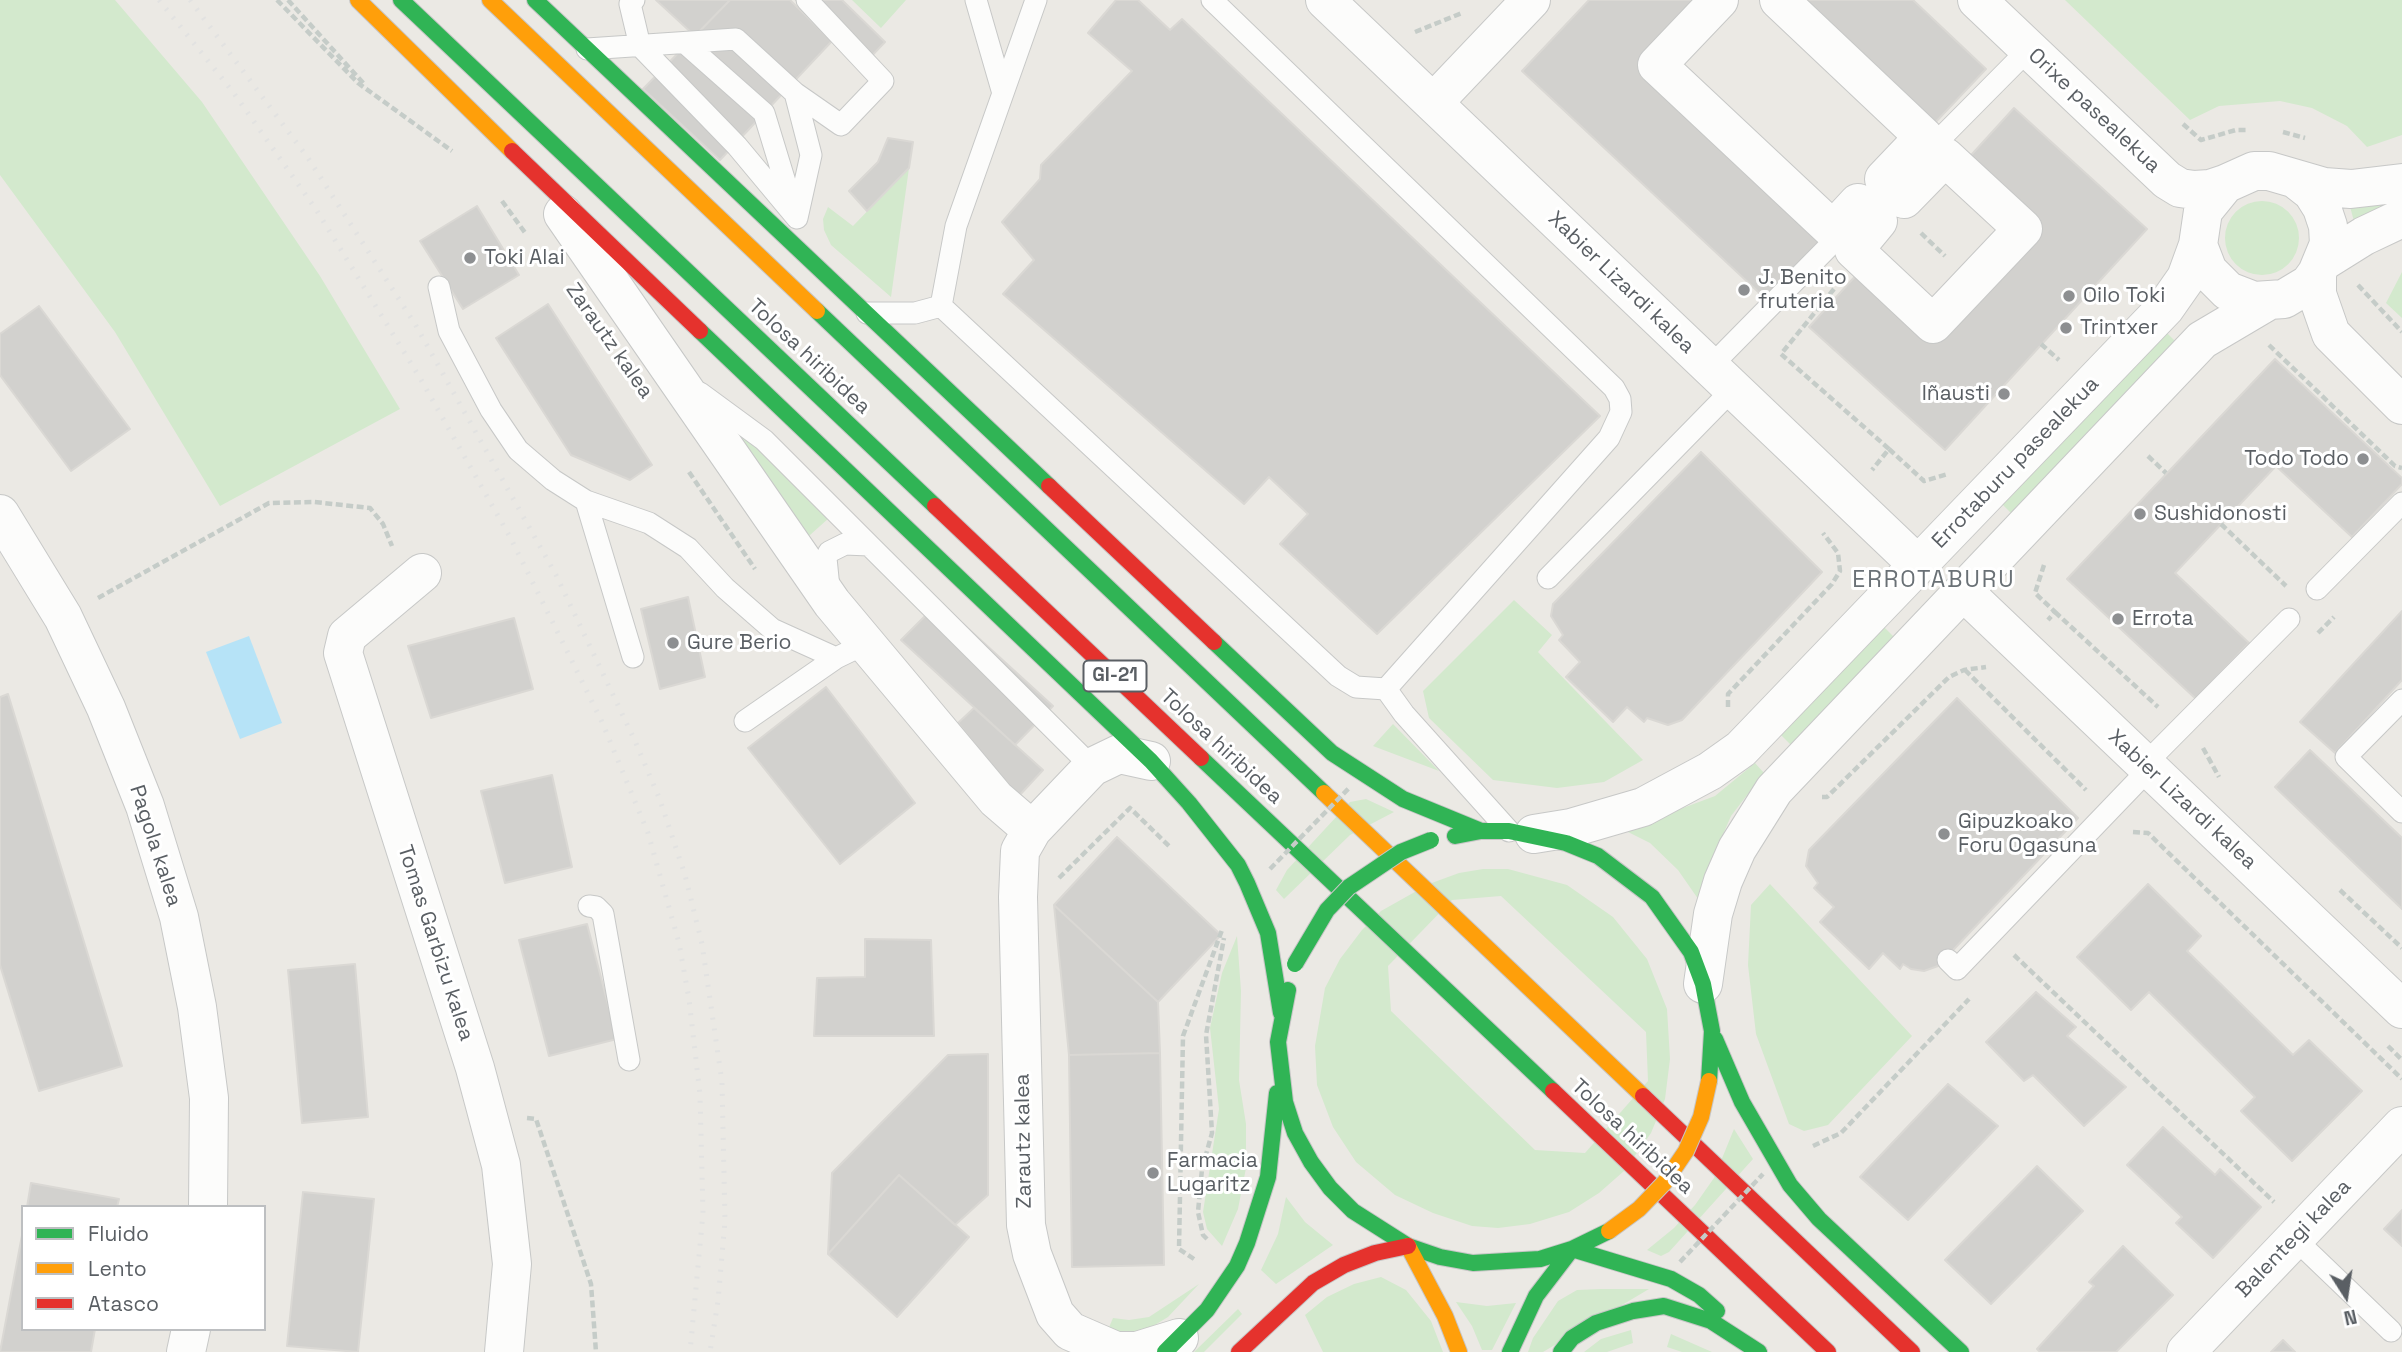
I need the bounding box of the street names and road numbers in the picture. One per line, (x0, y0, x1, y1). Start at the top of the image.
street label: Orixe pasealekua (2023, 43, 2165, 179)
street label: Xabier Lizardi kalea (1543, 207, 1699, 359)
street label: Zarautz kalea (560, 278, 658, 404)
street label: Tolosa hiribidea (743, 294, 875, 420)
street label: Errotaburu pasealekua (1927, 372, 2105, 554)
road number: GI-21 (1084, 660, 1146, 692)
street label: Tolosa hiribidea (1155, 684, 1287, 810)
street label: Xabier Lizardi kalea (2103, 725, 2261, 875)
street label: Pagola kalea (124, 782, 186, 910)
street label: Tomas Garbizu kalea (391, 842, 479, 1044)
street label: Zarautz kalea (1010, 1073, 1038, 1209)
street label: Tolosa hiribidea (1566, 1074, 1698, 1200)
street label: Balentegi kalea (2231, 1175, 2357, 1303)

